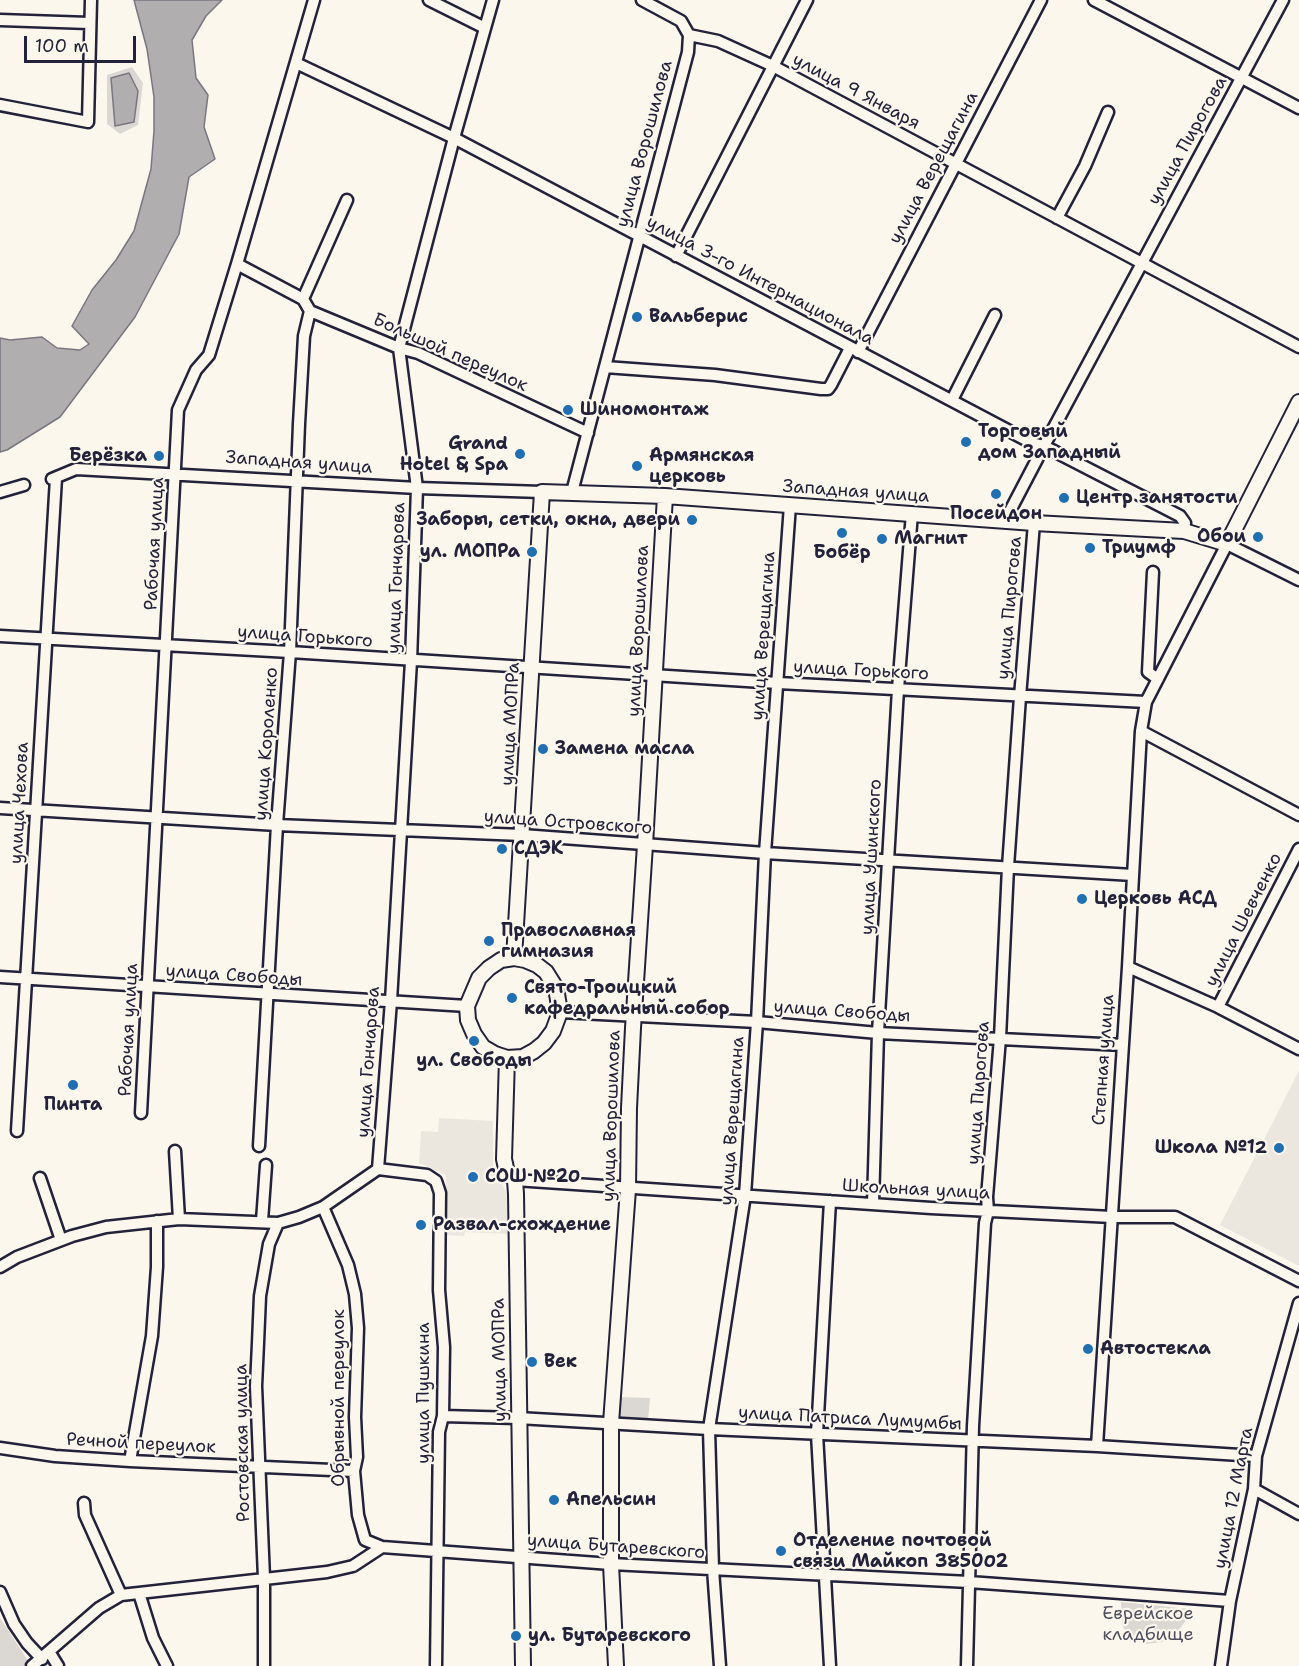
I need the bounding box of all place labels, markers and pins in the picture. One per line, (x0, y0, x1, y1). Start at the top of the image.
place label: Вальберис (649, 306, 748, 328)
marker: Вальберис (630, 310, 644, 324)
place label: Шиномонтаж (580, 399, 709, 421)
marker: Шиномонтаж (561, 403, 575, 417)
place label: Торговый дом Западный (978, 421, 1121, 464)
place label: Grand Hotel & Spa (400, 433, 508, 476)
marker: Торговый дом Западный (959, 435, 973, 449)
place label: Берёзка (69, 445, 147, 467)
place label: Армянская церковь (649, 445, 754, 488)
marker: Grand Hotel & Spa (513, 447, 527, 461)
marker: Берёзка (152, 449, 166, 463)
marker: Армянская церковь (630, 459, 644, 473)
marker: Посейдон (989, 487, 1003, 501)
place label: Центр занятости (1076, 487, 1237, 509)
marker: Центр занятости (1057, 491, 1071, 505)
place label: Посейдон (950, 503, 1042, 525)
place label: Заборы, сетки, окна, двери (416, 509, 680, 531)
marker: Заборы, сетки, окна, двери (685, 513, 699, 527)
marker: Бобёр (835, 526, 849, 540)
place label: Обои (1197, 526, 1246, 548)
place label: Магнит (894, 528, 968, 550)
marker: Обои (1251, 530, 1265, 544)
marker: Магнит (875, 532, 889, 546)
place label: Триумф (1102, 537, 1175, 559)
place label: ул. МОПРа (420, 541, 520, 563)
marker: Триумф (1083, 541, 1097, 555)
place label: Бобёр (814, 542, 870, 564)
marker: ул. МОПРа (525, 545, 539, 559)
place label: Замена масла (555, 738, 694, 760)
marker: Замена масла (536, 742, 550, 756)
place label: СДЭК (514, 838, 563, 860)
marker: СДЭК (495, 842, 509, 856)
place label: Церковь АСД (1094, 888, 1217, 910)
marker: Церковь АСД (1075, 892, 1089, 906)
place label: Православная гимназия (501, 920, 636, 962)
marker: Православная гимназия (482, 934, 496, 948)
place label: Свято-Троицкий кафедральный собор (524, 977, 730, 1020)
marker: Свято-Троицкий кафедральный собор (505, 991, 519, 1005)
marker: ул. Свободы (467, 1034, 481, 1048)
place label: ул. Свободы (416, 1050, 532, 1072)
marker: Пинта (66, 1078, 80, 1092)
place label: Пинта (44, 1094, 102, 1116)
place label: Школа №12 (1155, 1137, 1267, 1159)
marker: Школа №12 (1272, 1141, 1286, 1155)
place label: СОШ №20 (485, 1166, 580, 1188)
marker: СОШ №20 (466, 1170, 480, 1184)
place label: Развал-схождение (433, 1214, 611, 1236)
marker: Развал-схождение (414, 1218, 428, 1232)
place label: Автостекла (1100, 1338, 1211, 1360)
marker: Автостекла (1081, 1342, 1095, 1356)
place label: Век (544, 1351, 577, 1373)
marker: Век (525, 1355, 539, 1369)
place label: Апельсин (566, 1489, 656, 1511)
marker: Апельсин (547, 1493, 561, 1507)
place label: Отделение почтовой связи Майкоп 385002 (793, 1530, 1008, 1572)
marker: Отделение почтовой связи Майкоп 385002 (774, 1544, 788, 1558)
place label: ул. Бутаревского (528, 1625, 691, 1647)
marker: ул. Бутаревского (509, 1629, 523, 1643)

